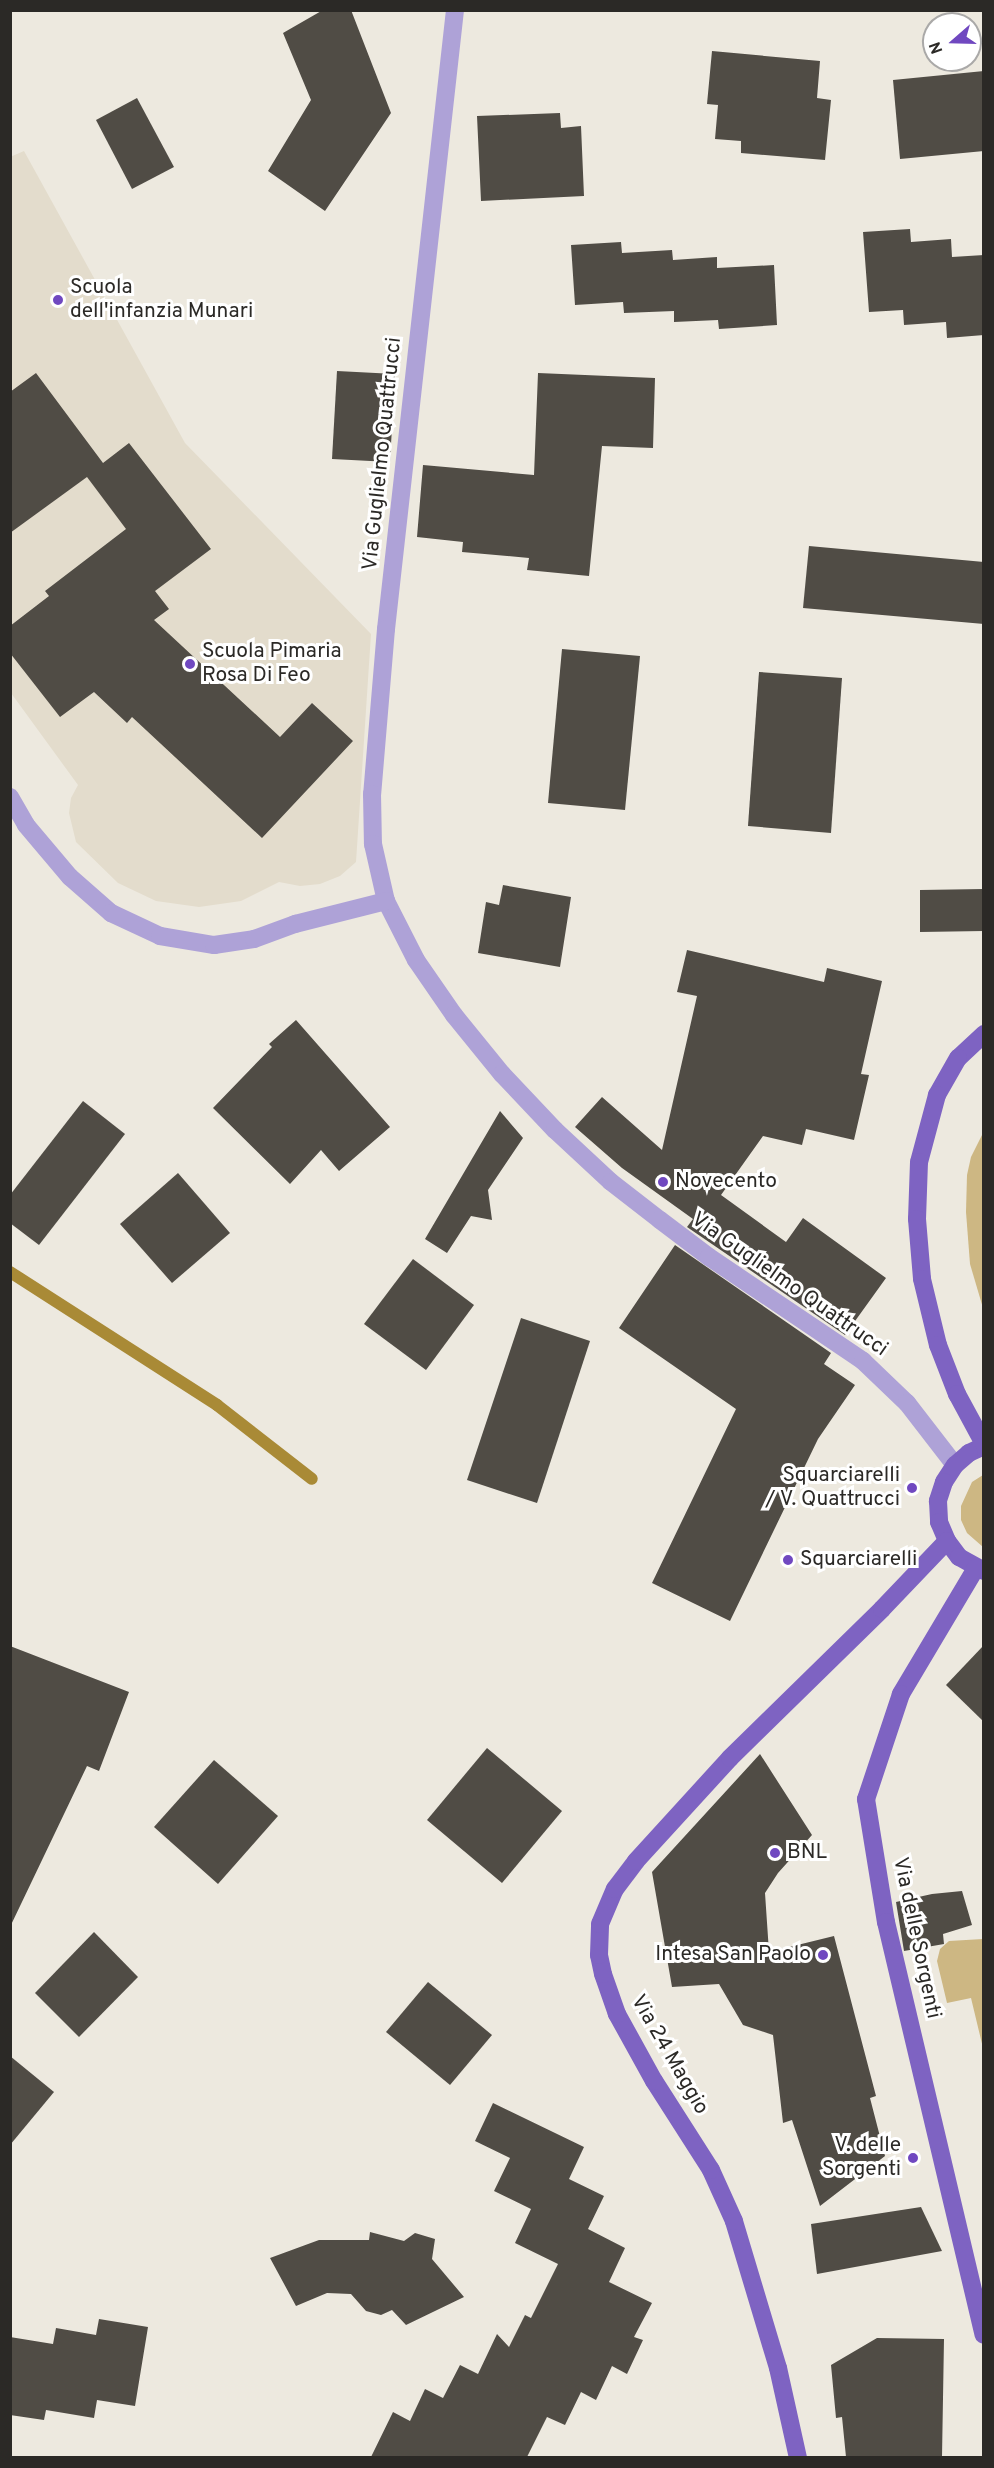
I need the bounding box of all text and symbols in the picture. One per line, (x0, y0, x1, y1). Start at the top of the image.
north arrow (922, 12, 982, 72)
text: N (926, 39, 948, 56)
place label: Scuola dell'infanzia Munari (70, 275, 253, 325)
marker: Scuola dell'infanzia Munari (51, 293, 65, 307)
street label: Via Guglielmo Quattrucci (358, 336, 408, 572)
place label: Scuola Pimaria Rosa Di Feo (202, 639, 342, 689)
marker: Scuola Pimaria Rosa Di Feo (183, 657, 197, 671)
place label: Novecento (675, 1169, 777, 1195)
marker: Novecento (656, 1175, 670, 1189)
street label: Via Guglielmo Quattrucci (686, 1207, 892, 1363)
place label: Squarciarelli / V. Quattrucci (764, 1463, 900, 1513)
marker: Squarciarelli / V. Quattrucci (905, 1481, 919, 1495)
place label: Squarciarelli (800, 1547, 917, 1573)
marker: Squarciarelli (781, 1553, 795, 1567)
place label: BNL (787, 1840, 827, 1866)
marker: BNL (768, 1846, 782, 1860)
street label: Via delle Sorgenti (887, 1855, 945, 2021)
place label: Intesa San Paolo (655, 1942, 811, 1968)
marker: Intesa San Paolo (816, 1948, 830, 1962)
street label: Via 24 Maggio (625, 1991, 713, 2119)
place label: V. delle Sorgenti (822, 2133, 901, 2183)
marker: V. delle Sorgenti (906, 2151, 920, 2165)

